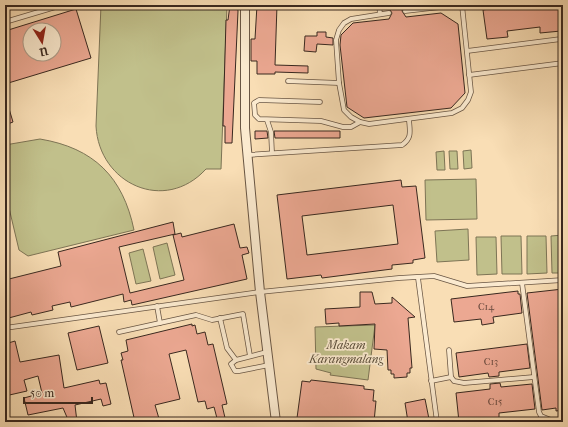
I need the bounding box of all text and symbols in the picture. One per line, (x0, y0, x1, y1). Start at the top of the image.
north arrow (22, 22, 62, 62)
text: U (38, 44, 50, 59)
house number: C14 (478, 301, 495, 313)
park label: Makam Karangmalang (308, 338, 383, 366)
house number: C13 (484, 356, 498, 368)
scale bar (24, 379, 92, 405)
text: 50 m (30, 386, 54, 400)
house number: C15 (488, 396, 502, 408)

